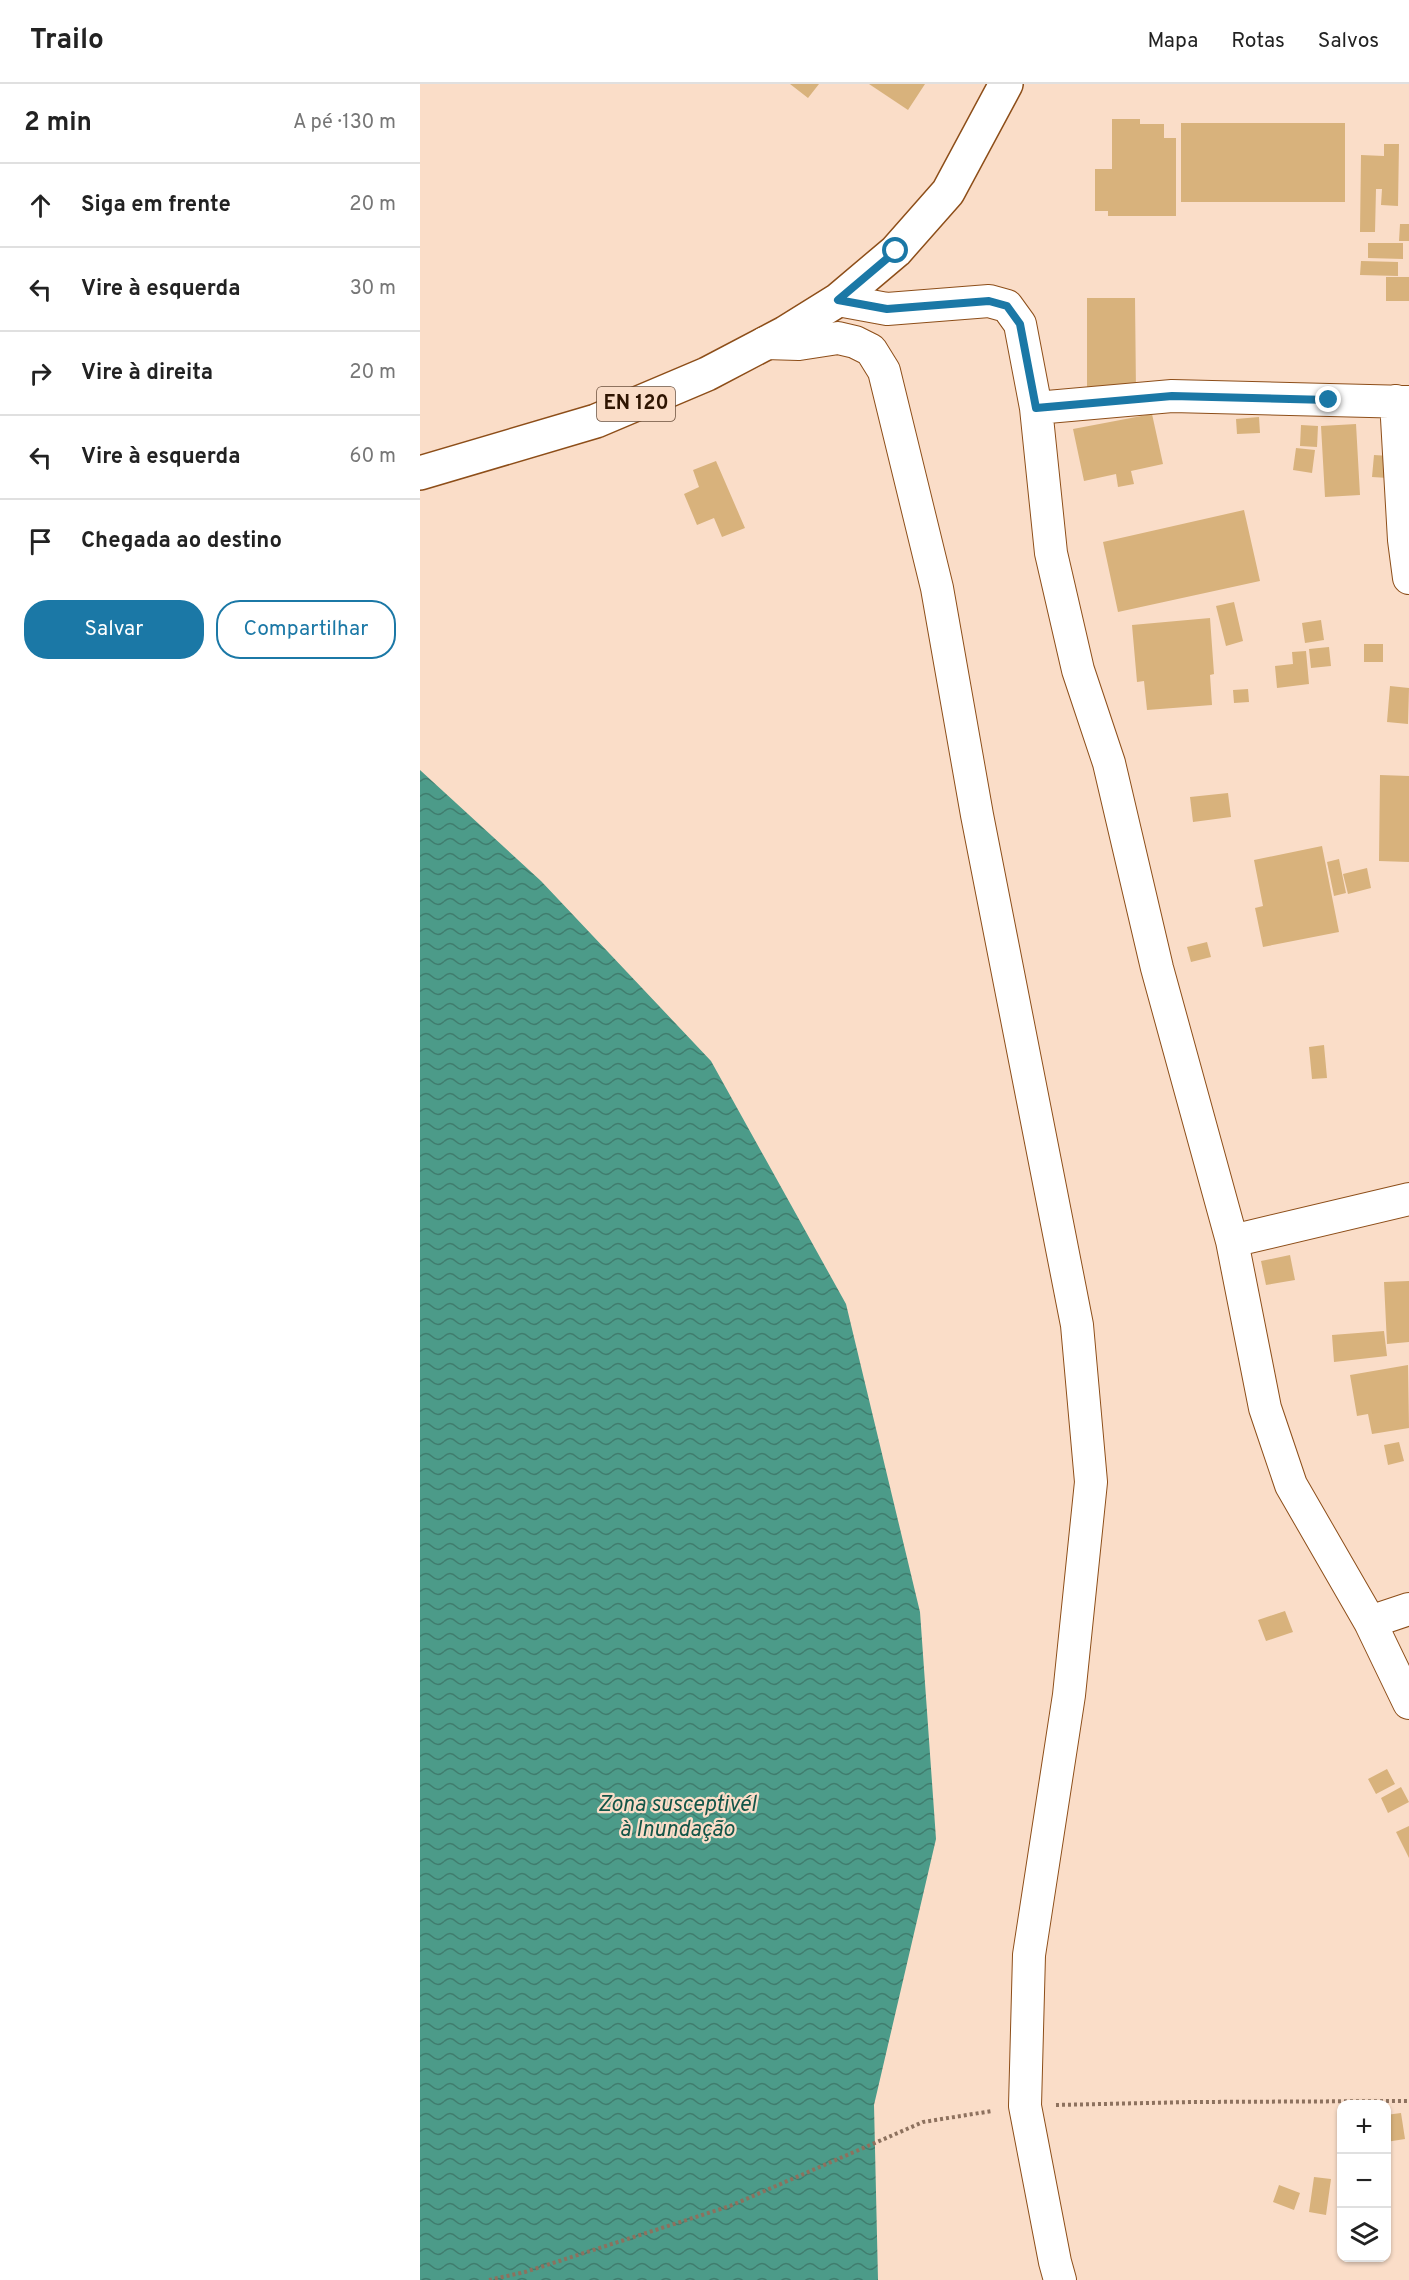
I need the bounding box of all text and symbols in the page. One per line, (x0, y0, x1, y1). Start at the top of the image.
text: Trailo (30, 23, 104, 59)
text: Mapa (1148, 28, 1198, 55)
text: Rotas (1231, 28, 1285, 55)
text: Salvos (1318, 28, 1379, 55)
text: 2 min (24, 107, 92, 140)
text: A pé · 130 m (293, 110, 396, 136)
icon: ahead (24, 189, 57, 222)
text: Siga em frente (81, 192, 231, 219)
text: 20 m (349, 192, 396, 218)
route start (882, 237, 908, 263)
icon: left (24, 273, 57, 306)
text: Vire à esquerda (81, 276, 240, 303)
text: 30 m (350, 276, 396, 302)
icon: right (24, 357, 57, 390)
text: Vire à direita (81, 360, 213, 387)
text: 20 m (349, 360, 396, 386)
route end (1315, 386, 1341, 412)
road number: EN 120 (597, 387, 675, 421)
icon: left (24, 441, 57, 474)
text: Vire à esquerda (81, 444, 240, 471)
text: 60 m (350, 444, 396, 470)
icon: arrive (24, 525, 57, 558)
text: Chegada ao destino (81, 528, 282, 555)
button: Salvar (24, 600, 204, 659)
button: Compartilhar (216, 600, 396, 659)
water label: Zona susceptivél à Inundação (598, 1792, 758, 1844)
map controls (1337, 2100, 1391, 2262)
button: + (1337, 2100, 1391, 2154)
button: − (1337, 2154, 1391, 2208)
button: layers (1337, 2208, 1391, 2262)

